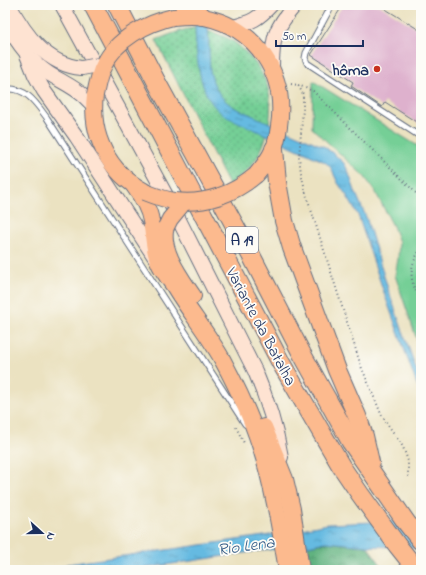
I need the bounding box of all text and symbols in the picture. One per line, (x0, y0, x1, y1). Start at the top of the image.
scale bar (276, 22, 363, 48)
text: 50 m (282, 28, 306, 46)
place label: hôma (332, 59, 369, 83)
marker: hôma (372, 64, 382, 74)
road number: A 19 (226, 227, 258, 253)
street label: Variante da Batalha (218, 263, 302, 390)
north arrow (22, 513, 62, 553)
text: N (42, 530, 59, 543)
water label: Rio Lena (216, 530, 277, 563)

